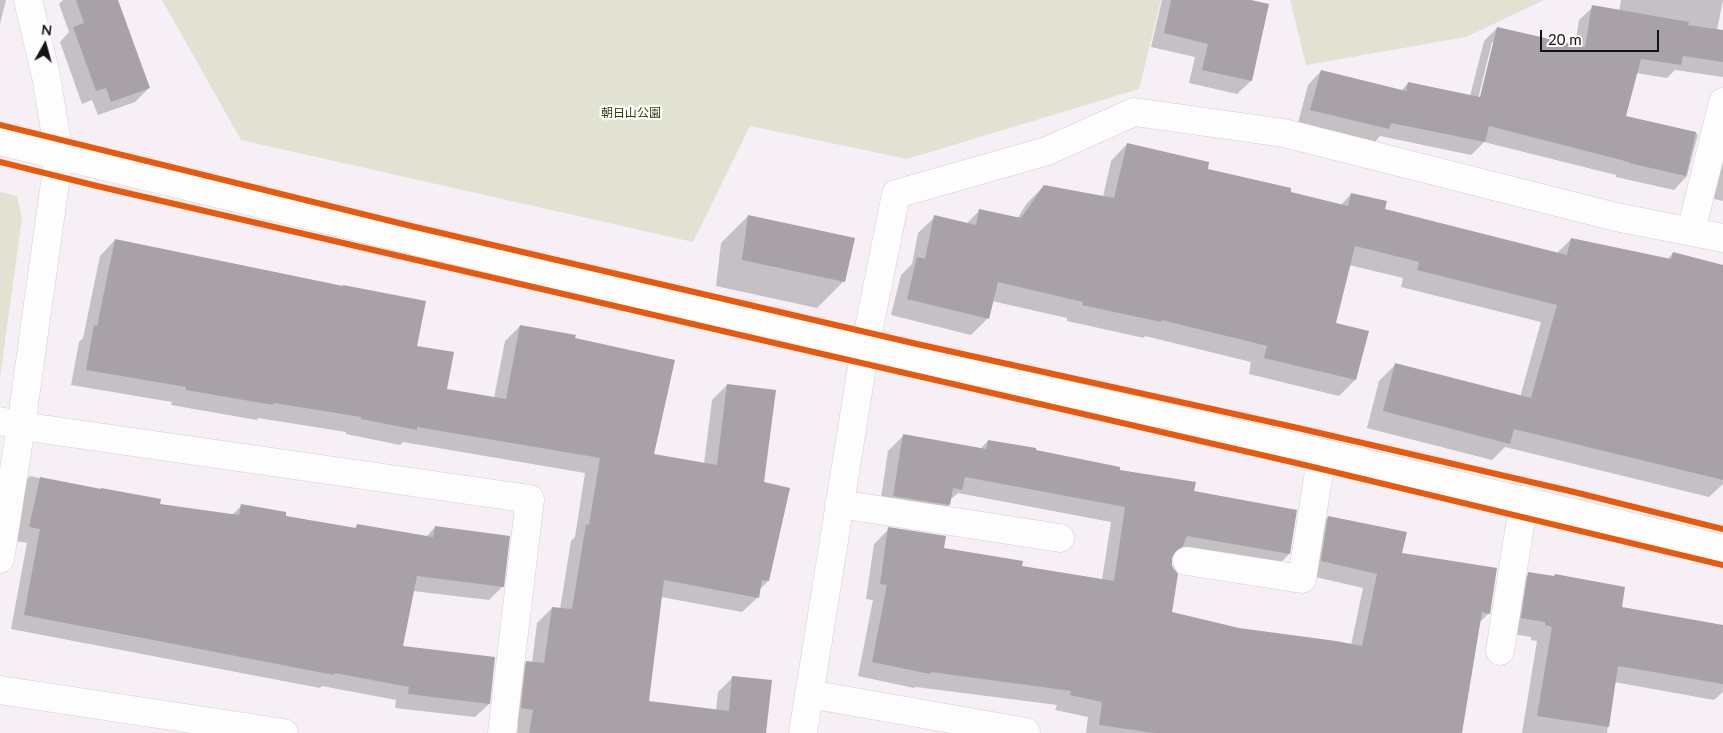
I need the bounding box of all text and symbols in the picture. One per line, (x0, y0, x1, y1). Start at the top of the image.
north arrow (20, 20, 70, 70)
scale bar (1543, 20, 1662, 52)
text: N (40, 21, 53, 39)
text: 20 m (1548, 30, 1582, 48)
park label: 朝日山公園 (601, 106, 661, 120)

